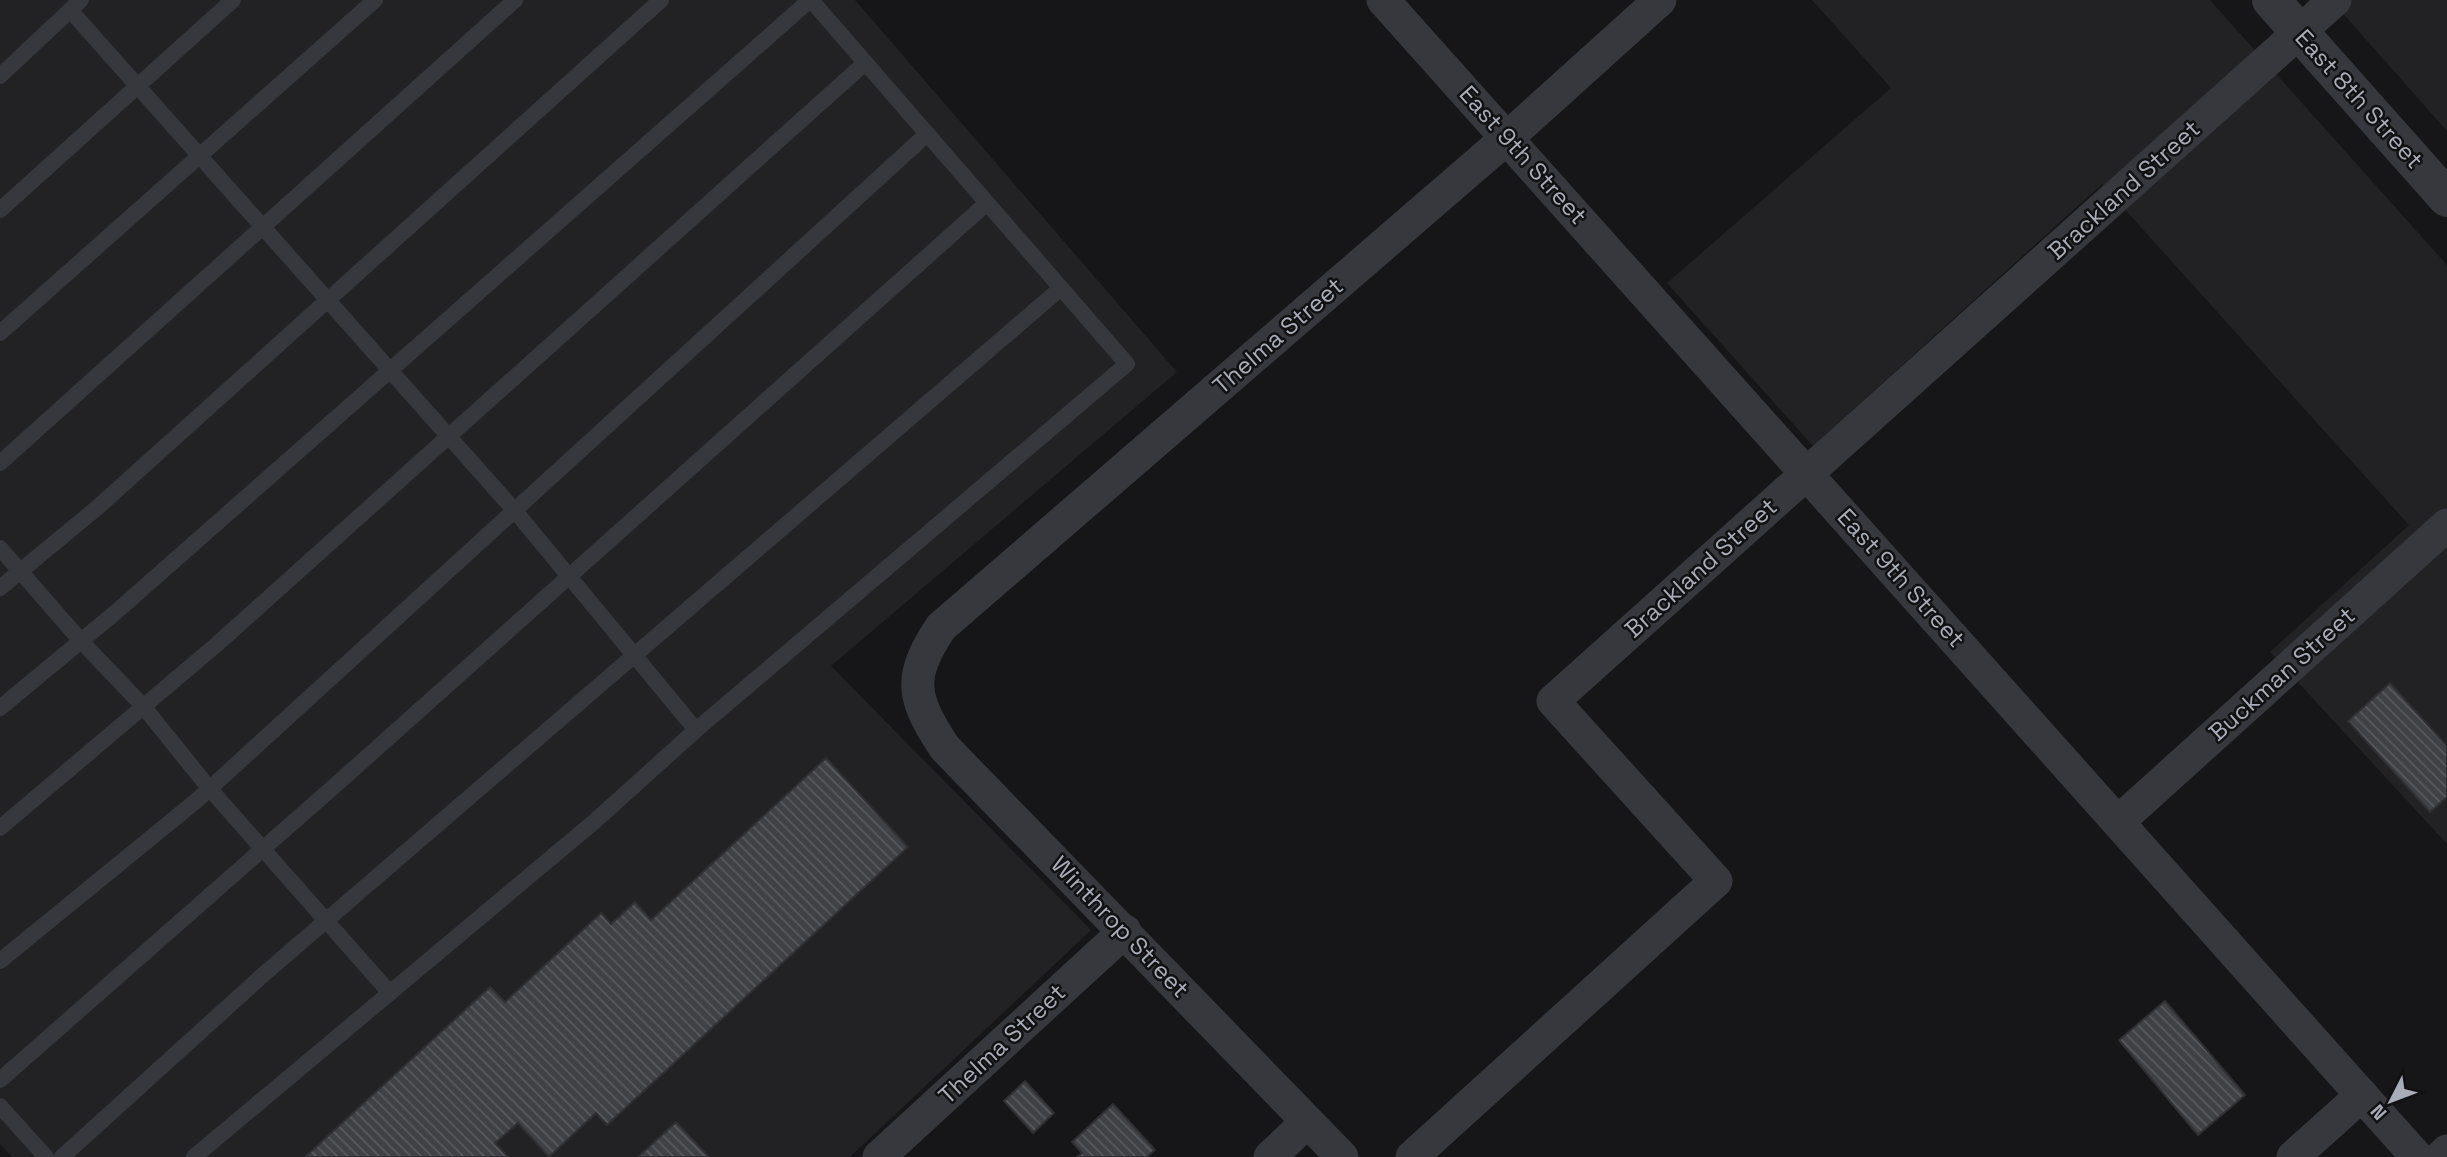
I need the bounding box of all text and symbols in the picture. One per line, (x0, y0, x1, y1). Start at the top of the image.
street label: East 8th Street (2289, 23, 2430, 175)
street label: East 9th Street (1453, 79, 1594, 231)
street label: Brackland Street (2041, 113, 2206, 266)
street label: Thelma Street (1206, 271, 1349, 401)
street label: Brackland Street (1618, 491, 1783, 644)
street label: East 9th Street (1831, 502, 1972, 654)
street label: Buckman Street (2202, 600, 2361, 748)
street label: Winthrop Street (1045, 849, 1196, 1004)
street label: Thelma Street (932, 977, 1072, 1111)
north arrow (2356, 1066, 2426, 1136)
text: N (2365, 1099, 2392, 1125)

